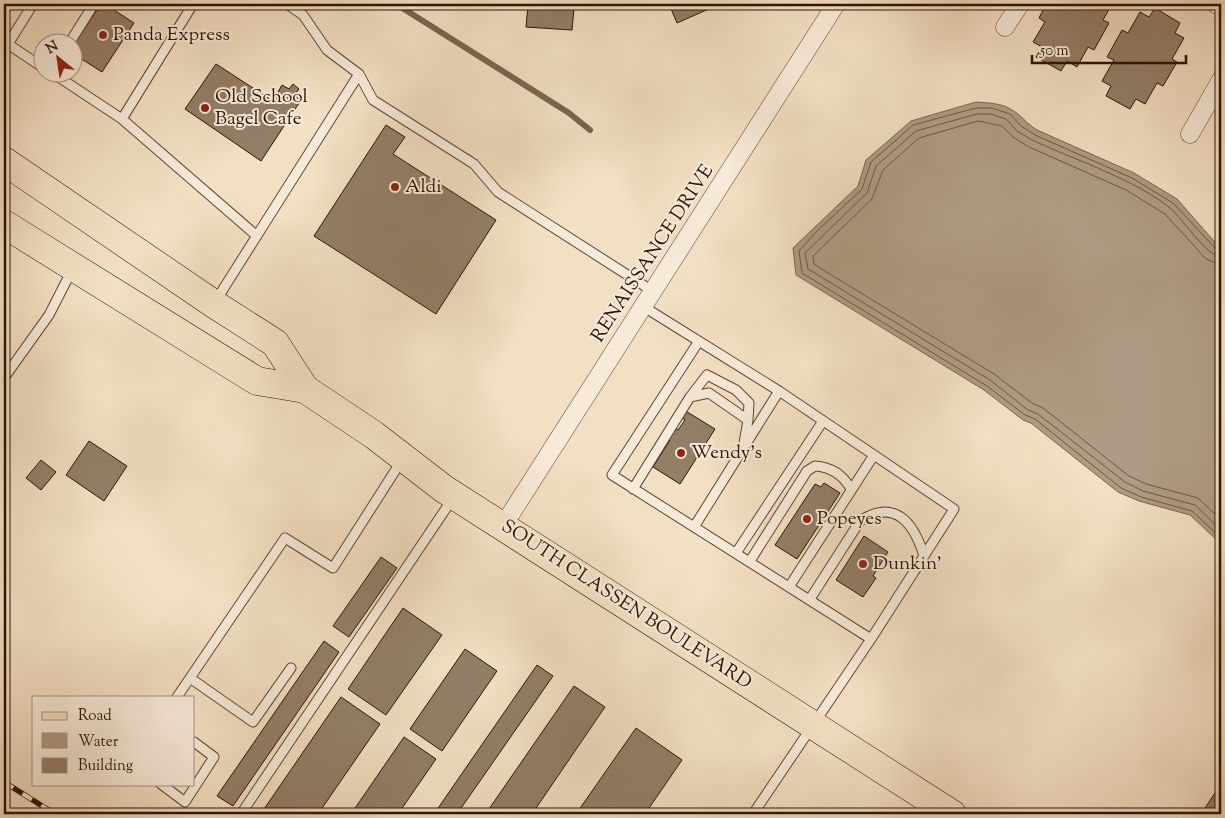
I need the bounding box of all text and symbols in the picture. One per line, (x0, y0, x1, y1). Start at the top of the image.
place label: Panda Express (113, 22, 230, 49)
marker: Panda Express (97, 29, 109, 41)
north arrow (32, 32, 82, 82)
scale bar (1032, 32, 1186, 64)
text: N (43, 37, 62, 60)
text: 50 m (1039, 41, 1069, 62)
place label: Old School Bagel Cafe (215, 84, 308, 133)
marker: Old School Bagel Cafe (199, 102, 211, 114)
street label: RENAISSANCE DRIVE (585, 159, 721, 348)
place label: Aldi (405, 174, 442, 201)
marker: Aldi (389, 181, 401, 193)
place label: Wendy's (691, 440, 762, 467)
marker: Wendy's (675, 447, 687, 459)
place label: Popeyes (817, 506, 882, 533)
marker: Popeyes (801, 513, 813, 525)
street label: SOUTH CLASSEN BOULEVARD (495, 514, 757, 696)
place label: Dunkin' (873, 551, 942, 578)
marker: Dunkin' (857, 558, 869, 570)
legend (32, 696, 195, 786)
text: Road (78, 706, 112, 727)
text: Water (78, 732, 119, 753)
text: Building (78, 756, 133, 777)

